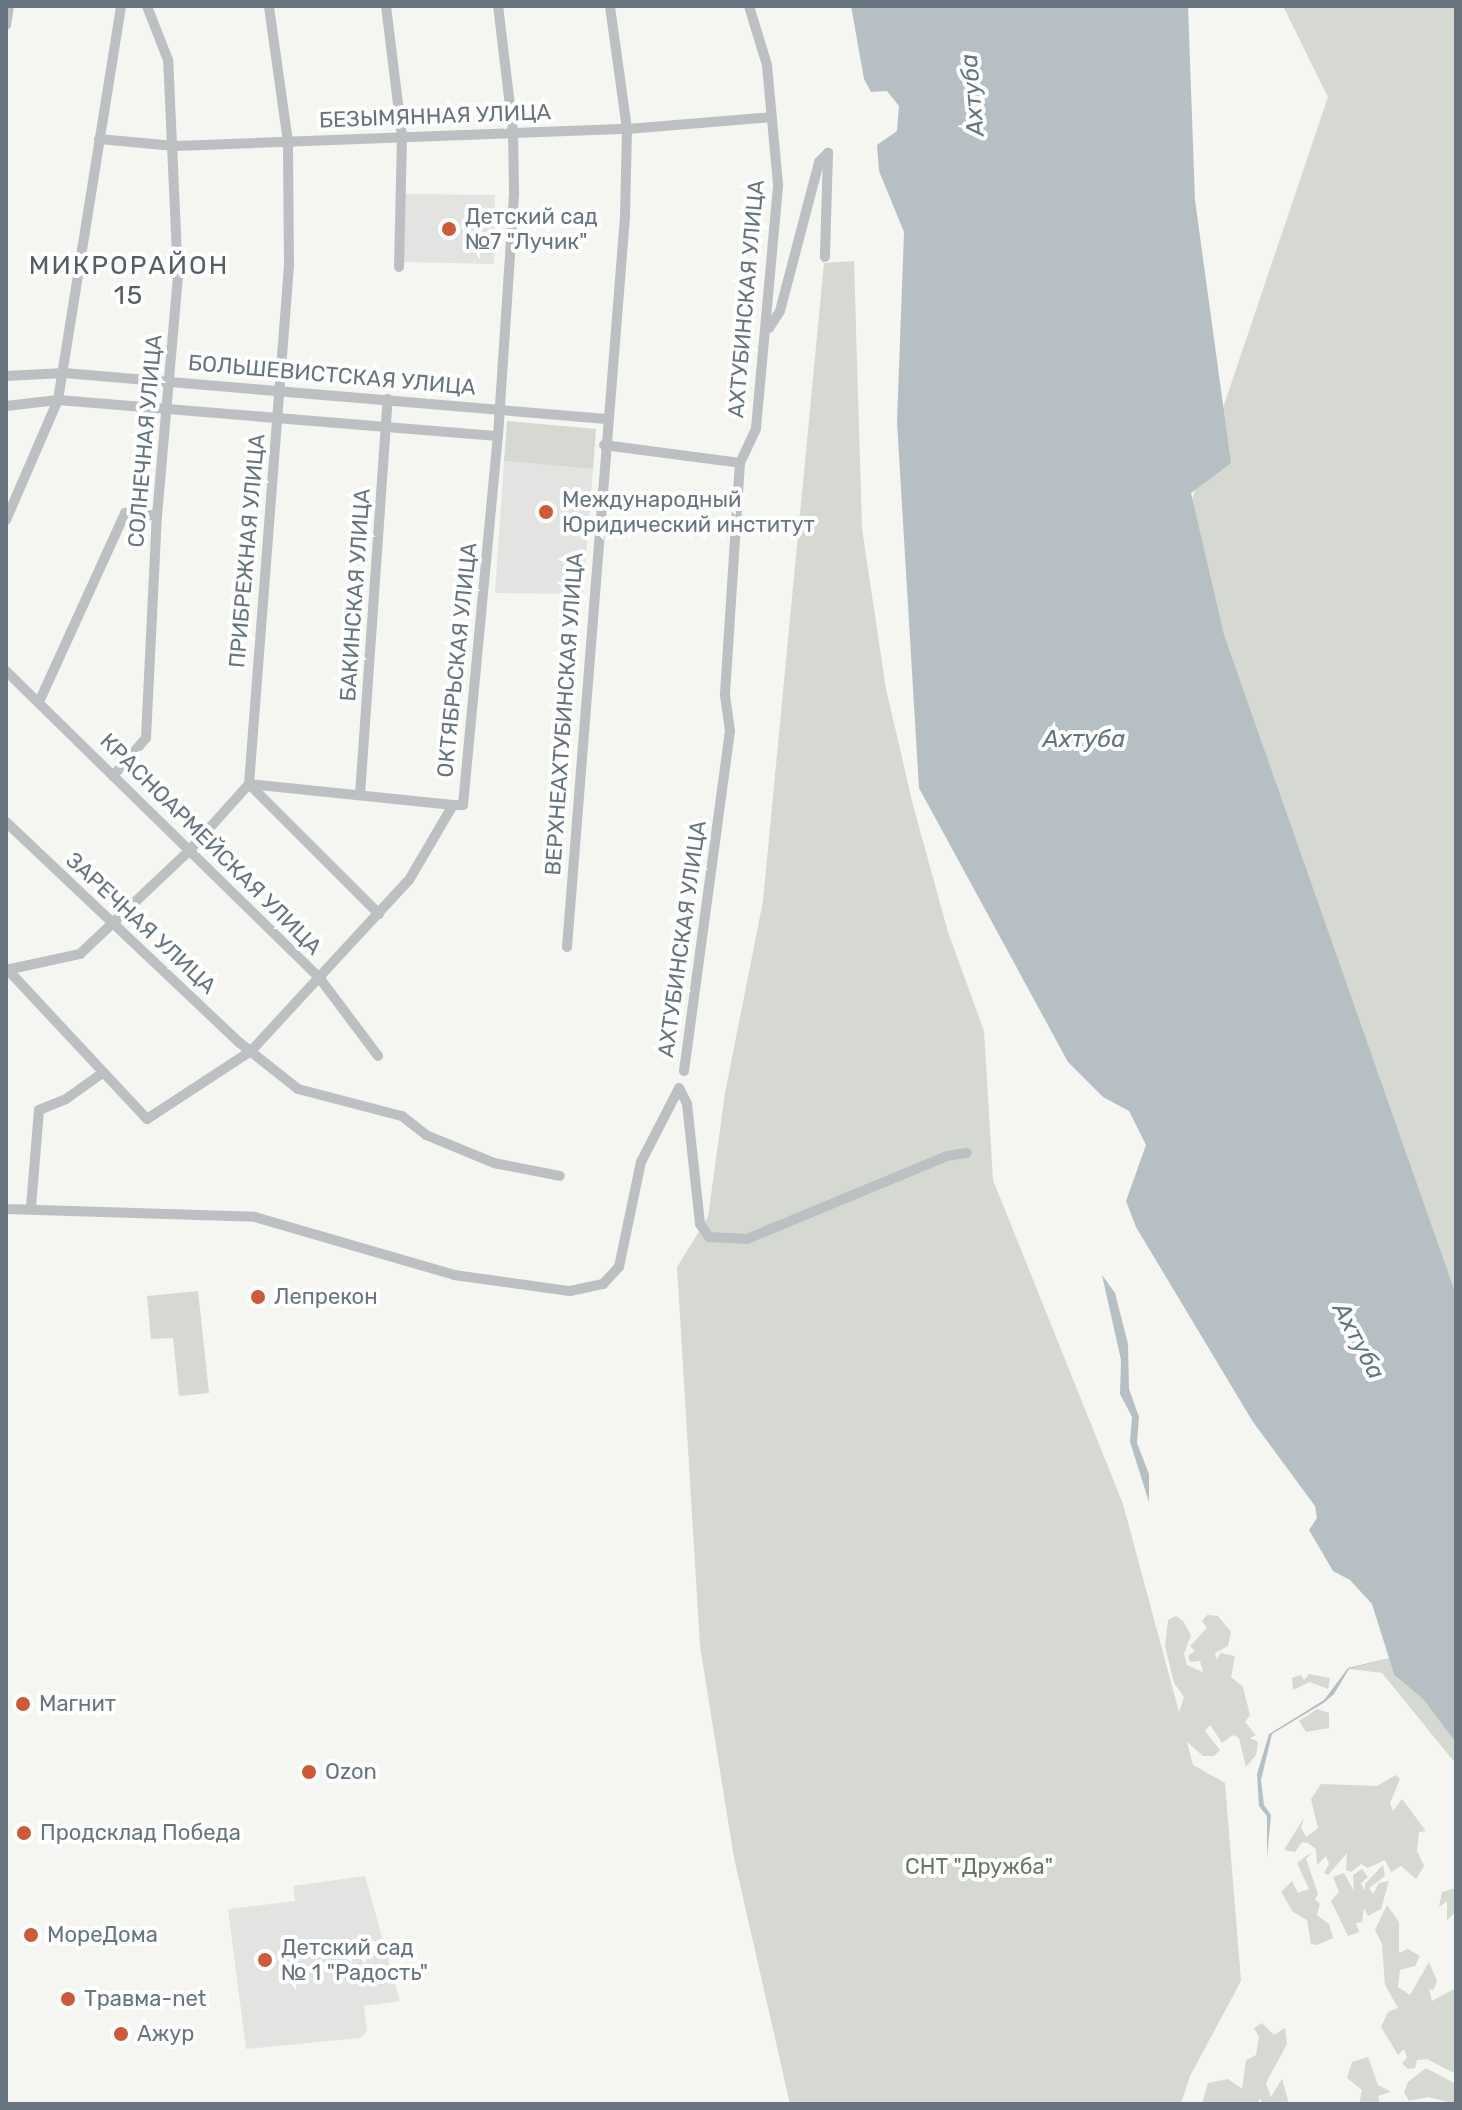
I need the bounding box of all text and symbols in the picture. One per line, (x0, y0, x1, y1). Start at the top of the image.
water label: Ахтуба (955, 53, 991, 137)
street label: БЕЗЫМЯННАЯ УЛИЦА (318, 99, 552, 133)
street label: АХТУБИНСКАЯ УЛИЦА (722, 179, 770, 419)
place label: Детский сад №7 "Лучик" (465, 203, 598, 254)
marker: Детский сад №7 "Лучик" (440, 220, 458, 238)
district label: МИКРОРАЙОН 15 (29, 250, 229, 312)
street label: СОЛНЕЧНАЯ УЛИЦА (123, 333, 167, 549)
street label: БОЛЬШЕВИСТСКАЯ УЛИЦА (187, 349, 477, 401)
street label: ПРИБРЕЖНАЯ УЛИЦА (224, 433, 270, 669)
place label: Международный Юридический институт (562, 486, 815, 538)
street label: БАКИНСКАЯ УЛИЦА (334, 488, 376, 702)
marker: Международный Юридический институт (537, 503, 555, 521)
street label: ОКТЯБРЬСКАЯ УЛИЦА (432, 541, 482, 779)
street label: ВЕРХНЕАХТУБИНСКАЯ УЛИЦА (540, 551, 588, 877)
water label: Ахтуба (1043, 726, 1125, 754)
street label: КРАСНОАРМЕЙСКАЯ УЛИЦА (95, 728, 327, 960)
street label: АХТУБИНСКАЯ УЛИЦА (652, 819, 712, 1059)
street label: ЗАРЕЧНАЯ УЛИЦА (60, 847, 222, 999)
place label: Лепрекон (274, 1284, 378, 1310)
marker: Лепрекон (249, 1288, 267, 1306)
water label: Ахтуба (1326, 1298, 1390, 1384)
place label: Магнит (39, 1691, 116, 1717)
marker: Магнит (14, 1695, 32, 1713)
place label: Ozon (325, 1759, 377, 1785)
marker: Ozon (300, 1763, 318, 1781)
place label: Продсклад Победа (40, 1820, 241, 1846)
marker: Продсклад Победа (15, 1824, 33, 1842)
park label: СНТ "Дружба" (905, 1854, 1053, 1880)
place label: МореДома (47, 1922, 158, 1948)
marker: МореДома (22, 1926, 40, 1944)
place label: Детский сад № 1 "Радость" (281, 1934, 428, 1986)
marker: Детский сад № 1 "Радость" (256, 1951, 274, 1969)
place label: Травма-net (84, 1986, 206, 2012)
marker: Травма-net (59, 1990, 77, 2008)
place label: Ажур (137, 2021, 194, 2047)
marker: Ажур (112, 2025, 130, 2043)

